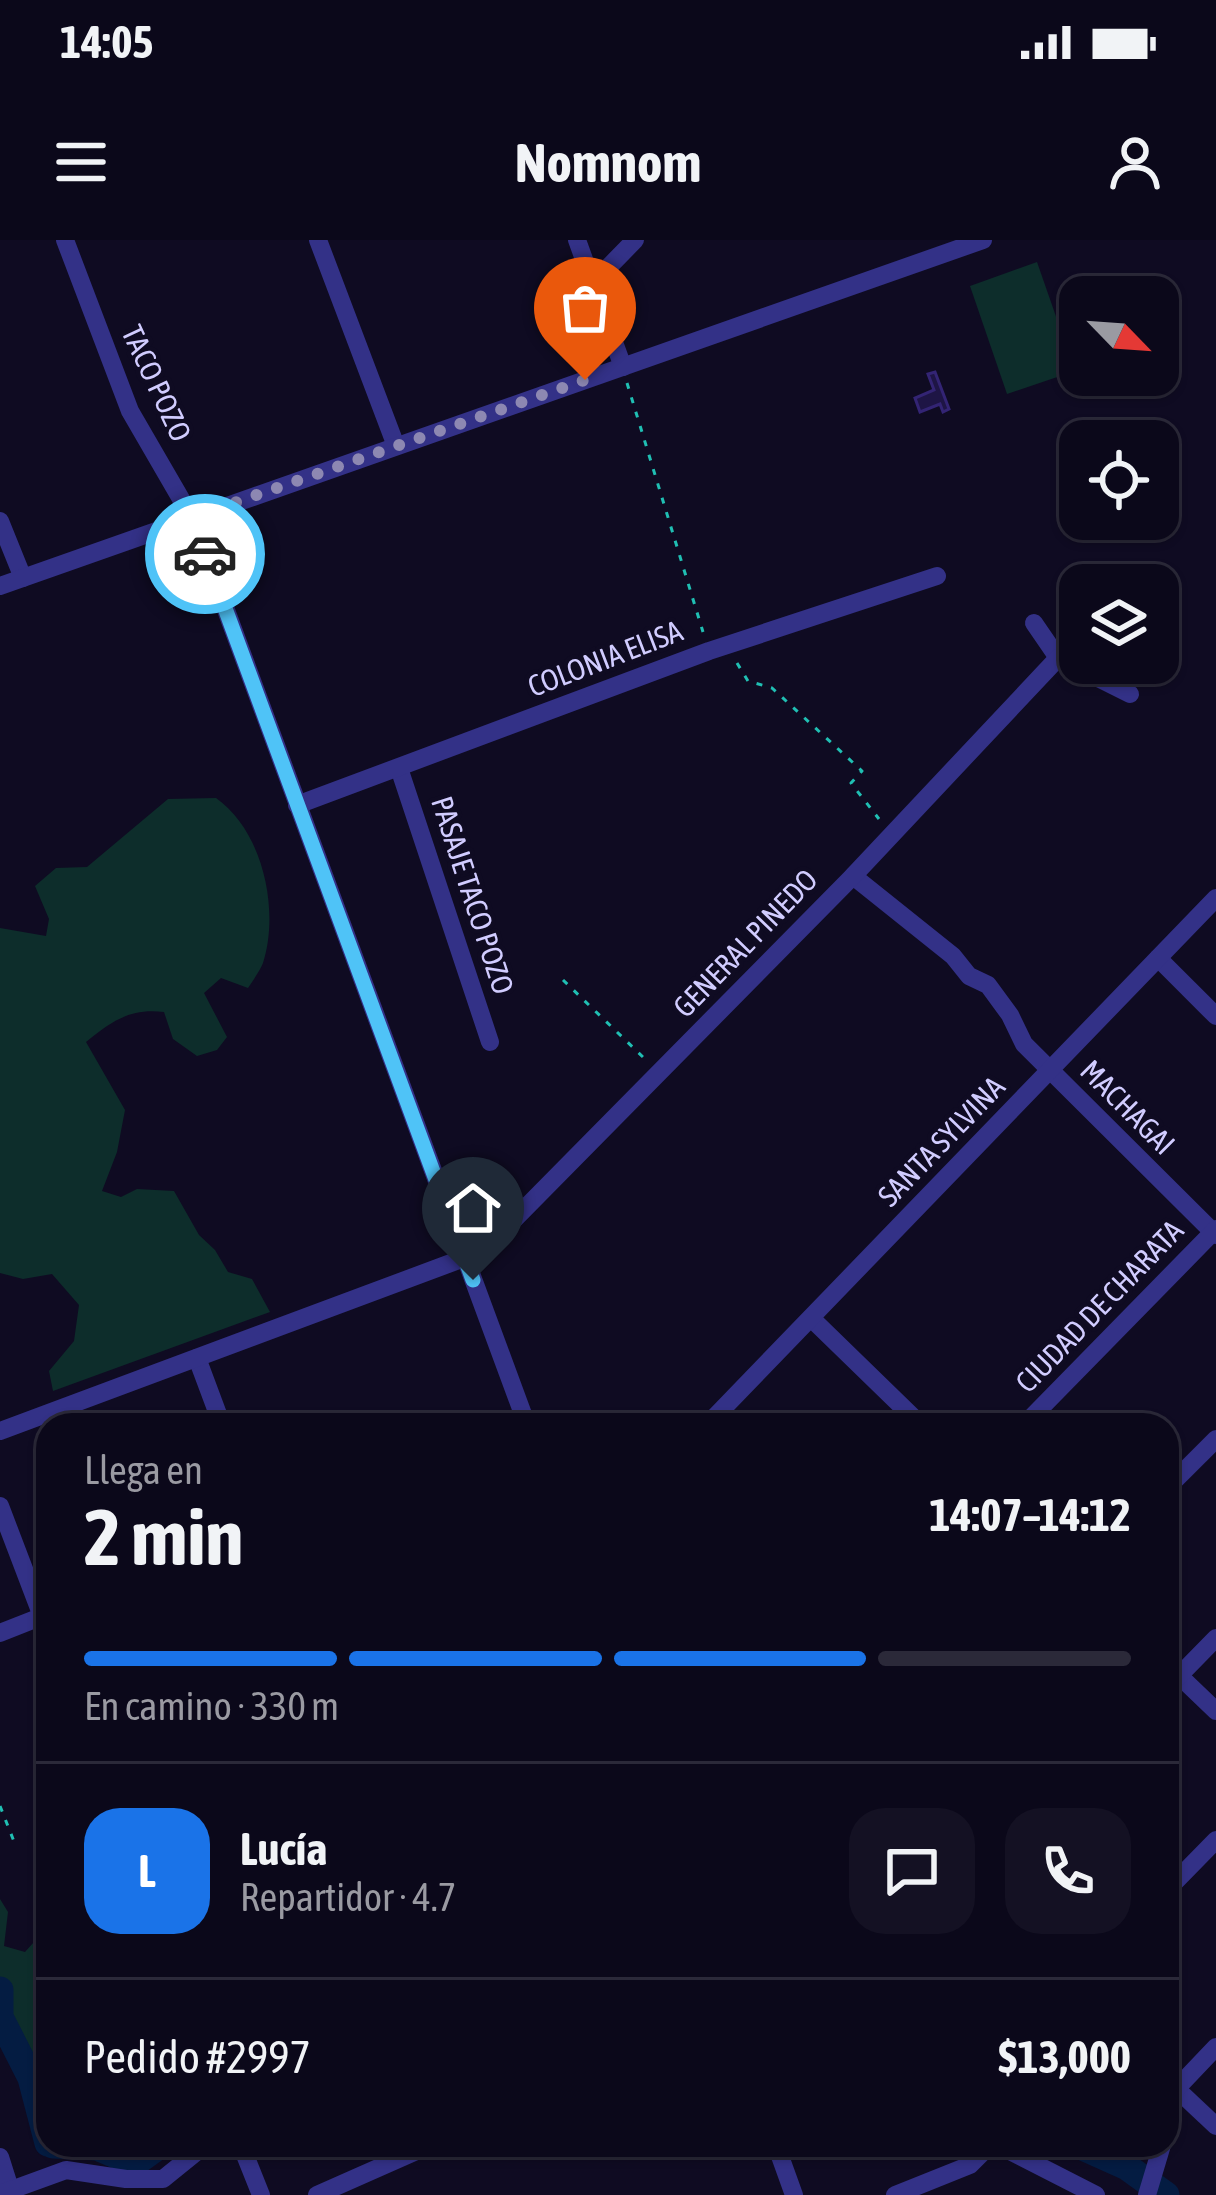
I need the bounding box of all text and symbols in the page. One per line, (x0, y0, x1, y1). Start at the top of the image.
text: 14:05 (60, 16, 154, 68)
icon: menu (48, 129, 114, 195)
icon: person (1102, 129, 1168, 195)
text: Nomnom (515, 132, 701, 193)
pin (534, 257, 636, 380)
icon: bag (552, 275, 618, 341)
north arrow (1059, 276, 1179, 396)
map controls (1059, 276, 1179, 684)
street label: TACO POZO (115, 320, 199, 446)
button: locate (1059, 420, 1179, 540)
courier (145, 494, 265, 614)
icon: car (172, 521, 238, 587)
button: layers (1059, 564, 1179, 684)
street label: COLONIA ELISA (523, 613, 687, 703)
street label: PASAJE TACO POZO (425, 792, 521, 998)
street label: GENERAL PINEDO (666, 862, 824, 1024)
street label: MACHAGAI (1074, 1053, 1182, 1161)
street label: SANTA SYLVINA (871, 1069, 1011, 1213)
pin (422, 1157, 524, 1280)
icon: home (440, 1175, 506, 1241)
street label: CIUDAD DE CHARATA (1008, 1213, 1190, 1399)
text: Llega en (84, 1448, 203, 1492)
text: 14:07–14:12 (929, 1489, 1131, 1541)
text: 2 min (84, 1492, 243, 1582)
text: En camino · 330 m (84, 1684, 339, 1728)
button: chat (849, 1808, 975, 1934)
button: phone (1005, 1808, 1131, 1934)
text: Lucía (240, 1823, 327, 1875)
text: L (138, 1845, 156, 1897)
text: Repartidor · 4.7 (240, 1875, 456, 1919)
text: Pedido #2997 (84, 2031, 311, 2083)
text: $13,000 (998, 2031, 1131, 2083)

